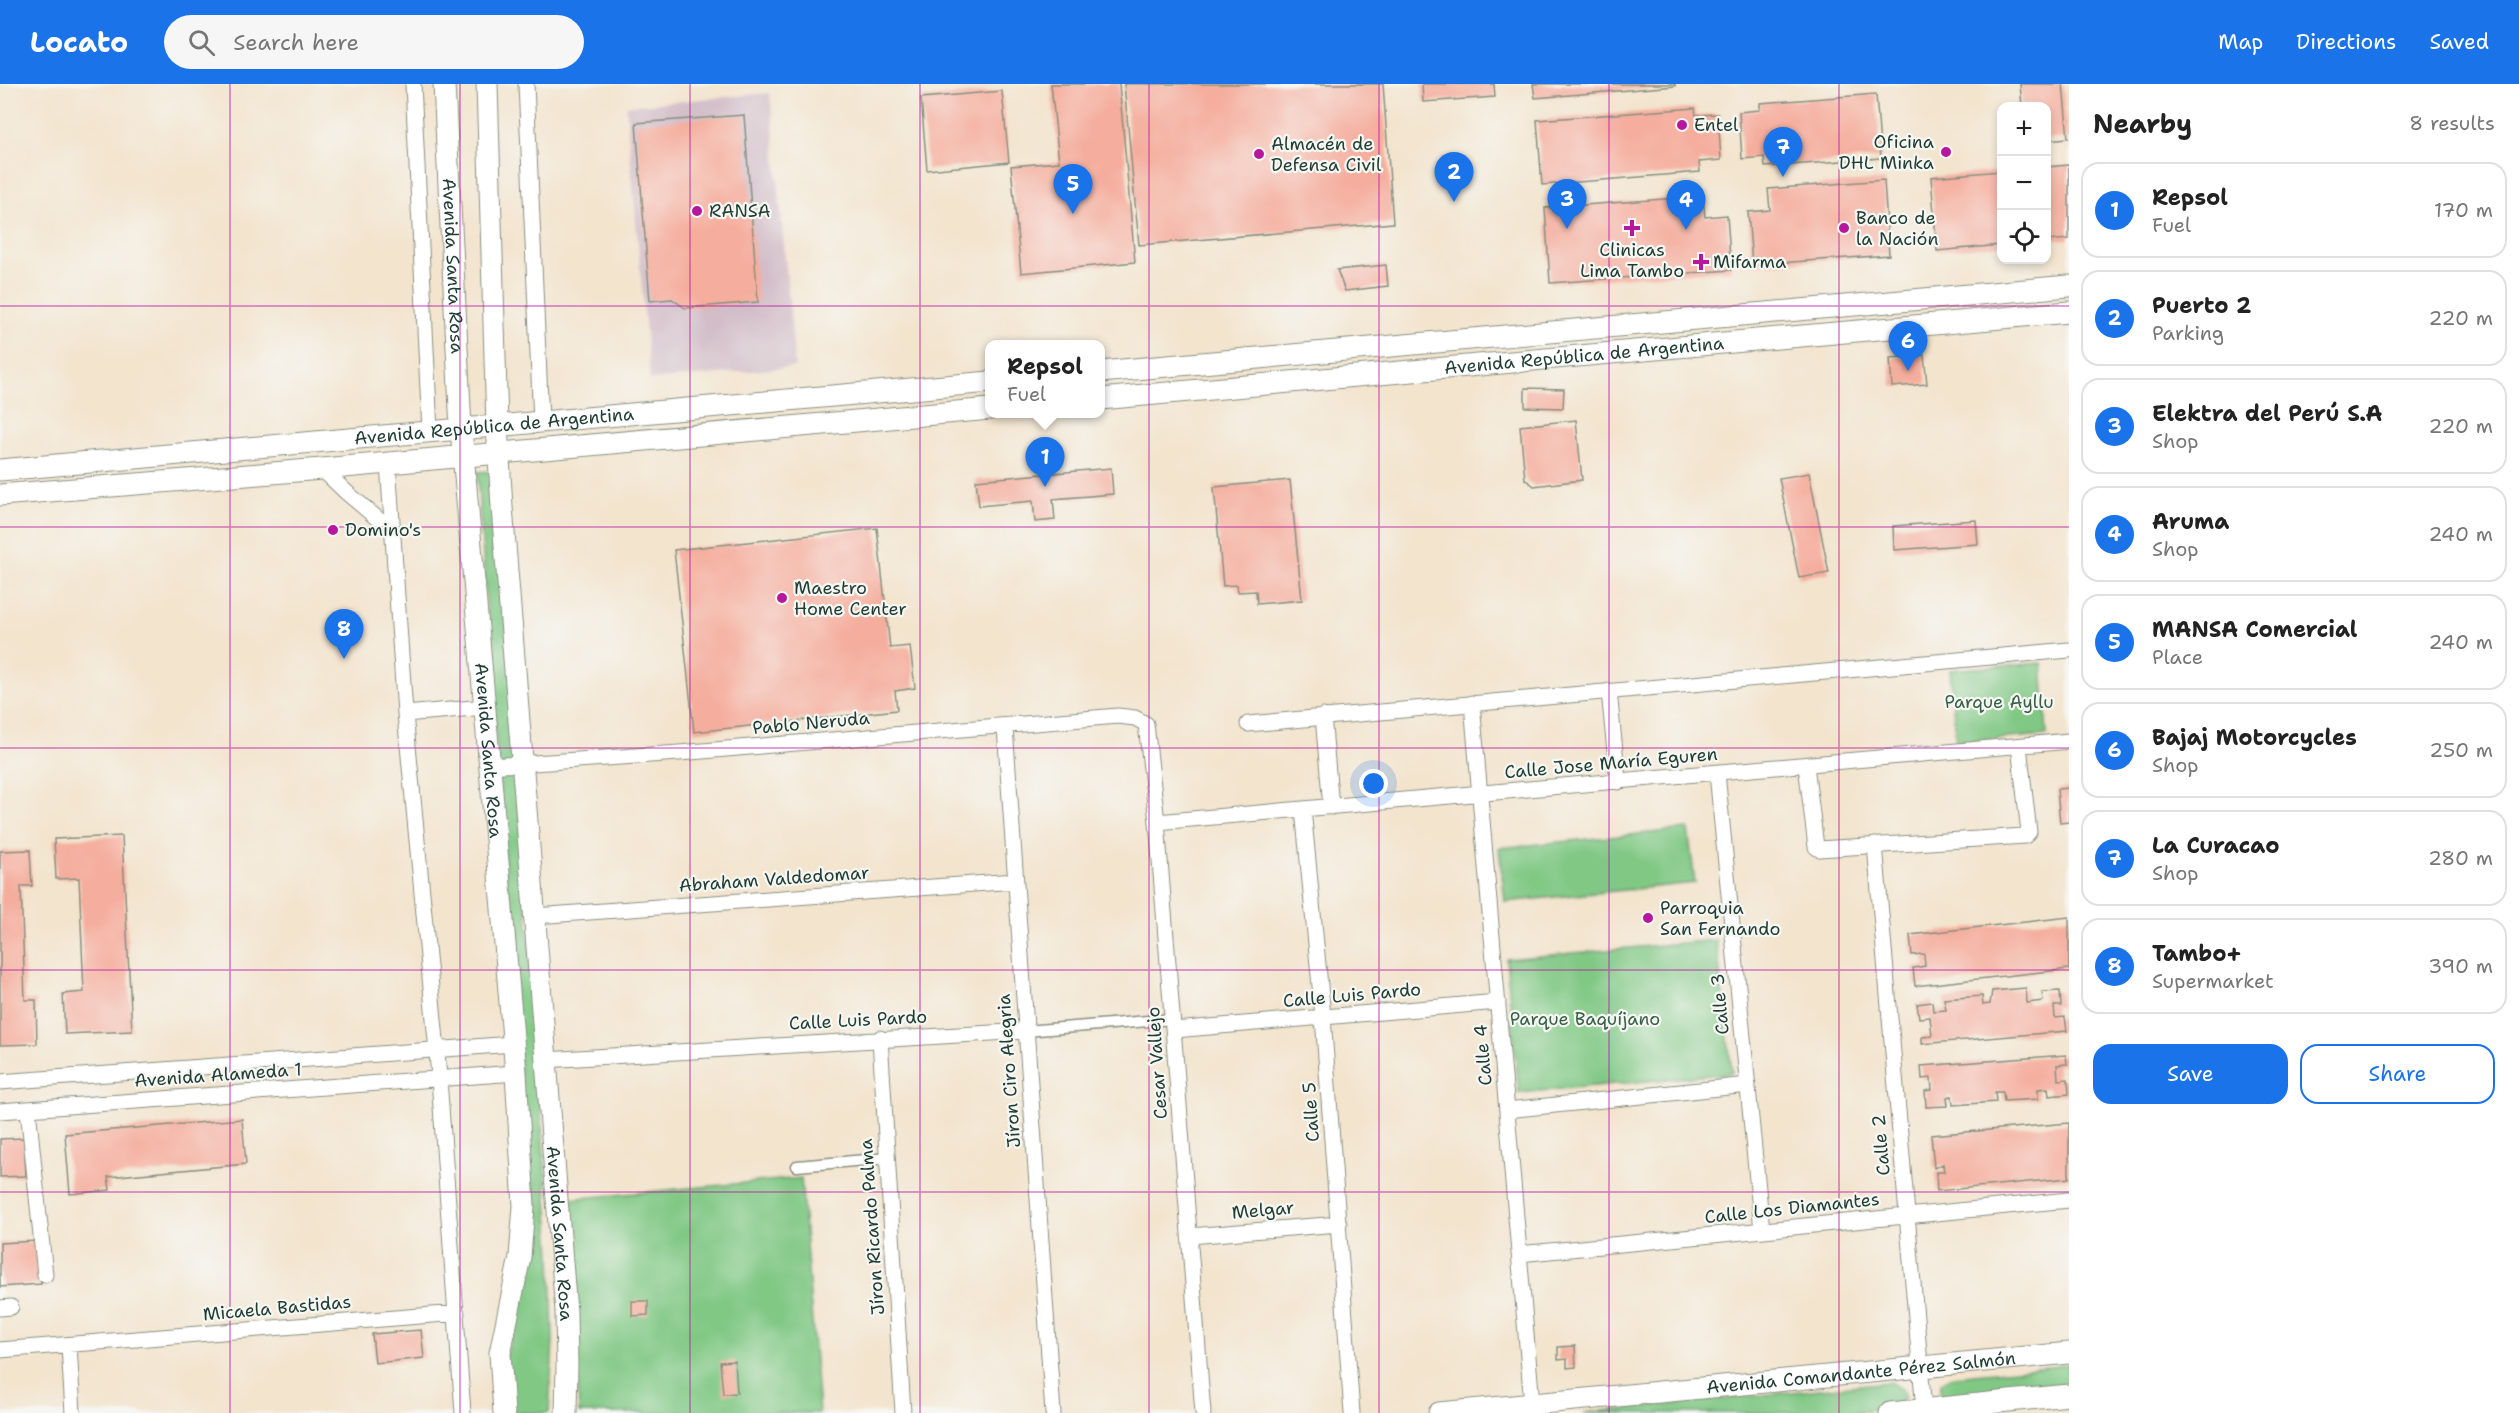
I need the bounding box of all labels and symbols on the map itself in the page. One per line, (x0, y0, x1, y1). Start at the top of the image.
place label: Entel (1694, 113, 1739, 137)
marker: Entel (1675, 118, 1689, 132)
pin: 7 (1764, 128, 1802, 177)
place label: Oficina DHL Minka (1839, 130, 1934, 175)
place label: Almacén de Defensa Civil (1271, 132, 1382, 177)
marker: Oficina DHL Minka (1939, 145, 1953, 159)
marker: Almacén de Defensa Civil (1252, 147, 1266, 161)
pin: 2 (1434, 152, 1474, 202)
pin: 5 (1054, 164, 1092, 214)
street label: Avenida Santa Rosa (437, 177, 469, 354)
pin: 3 (1548, 180, 1586, 229)
pin: 4 (1666, 180, 1706, 230)
place label: RANSA (709, 199, 771, 223)
marker: RANSA (690, 204, 704, 218)
place label: Banco de la Nación (1856, 206, 1938, 251)
marker: Clinicas Lima Tambo (1623, 219, 1641, 237)
marker: Banco de la Nación (1837, 221, 1851, 235)
place label: Clinicas Lima Tambo (1580, 238, 1684, 283)
place label: Mifarma (1713, 250, 1786, 274)
marker: Mifarma (1694, 255, 1708, 269)
pin: 6 (1888, 322, 1928, 371)
street label: Avenida República de Argentina (1443, 331, 1725, 380)
street label: Avenida República de Argentina (353, 402, 635, 450)
pin: 1 (1026, 438, 1064, 487)
place label: Domino's (345, 518, 421, 542)
marker: Domino's (326, 523, 340, 537)
place label: Maestro Home Center (794, 576, 907, 621)
marker: Maestro Home Center (775, 591, 789, 605)
pin: 8 (324, 610, 364, 659)
street label: Avenida Santa Rosa (469, 662, 508, 839)
park label: Parque Ayllu (1944, 690, 2054, 714)
street label: Pablo Neruda (751, 706, 871, 740)
street label: Calle Jose María Eguren (1504, 742, 1718, 784)
your location (1359, 769, 1388, 798)
street label: Abraham Valdedomar (678, 860, 870, 898)
place label: Parroquia San Fernando (1660, 896, 1780, 941)
marker: Parroquia San Fernando (1641, 911, 1655, 925)
street label: Calle 3 (1705, 972, 1735, 1036)
street label: Calle Luis Pardo (1282, 977, 1422, 1013)
street label: Jíron Ciro Alegria (992, 993, 1026, 1149)
street label: Calle Luis Pardo (788, 1004, 928, 1036)
street label: Cesar Vallejo (1141, 1006, 1173, 1120)
park label: Parque Baquíjano (1510, 1007, 1660, 1031)
street label: Calle 4 (1468, 1023, 1498, 1087)
street label: Avenida Alameda 1 (133, 1057, 303, 1093)
street label: Calle 5 (1297, 1081, 1325, 1143)
street label: Calle 2 (1866, 1113, 1896, 1177)
street label: Jíron Ricardo Palma (854, 1138, 890, 1316)
street label: Avenida Santa Rosa (541, 1145, 578, 1321)
street label: Calle Los Diamantes (1703, 1187, 1881, 1229)
street label: Melgar (1231, 1195, 1295, 1225)
street label: Micaela Bastidas (202, 1290, 352, 1326)
street label: Avenida Comandante Pérez Salmón (1705, 1346, 2017, 1399)

